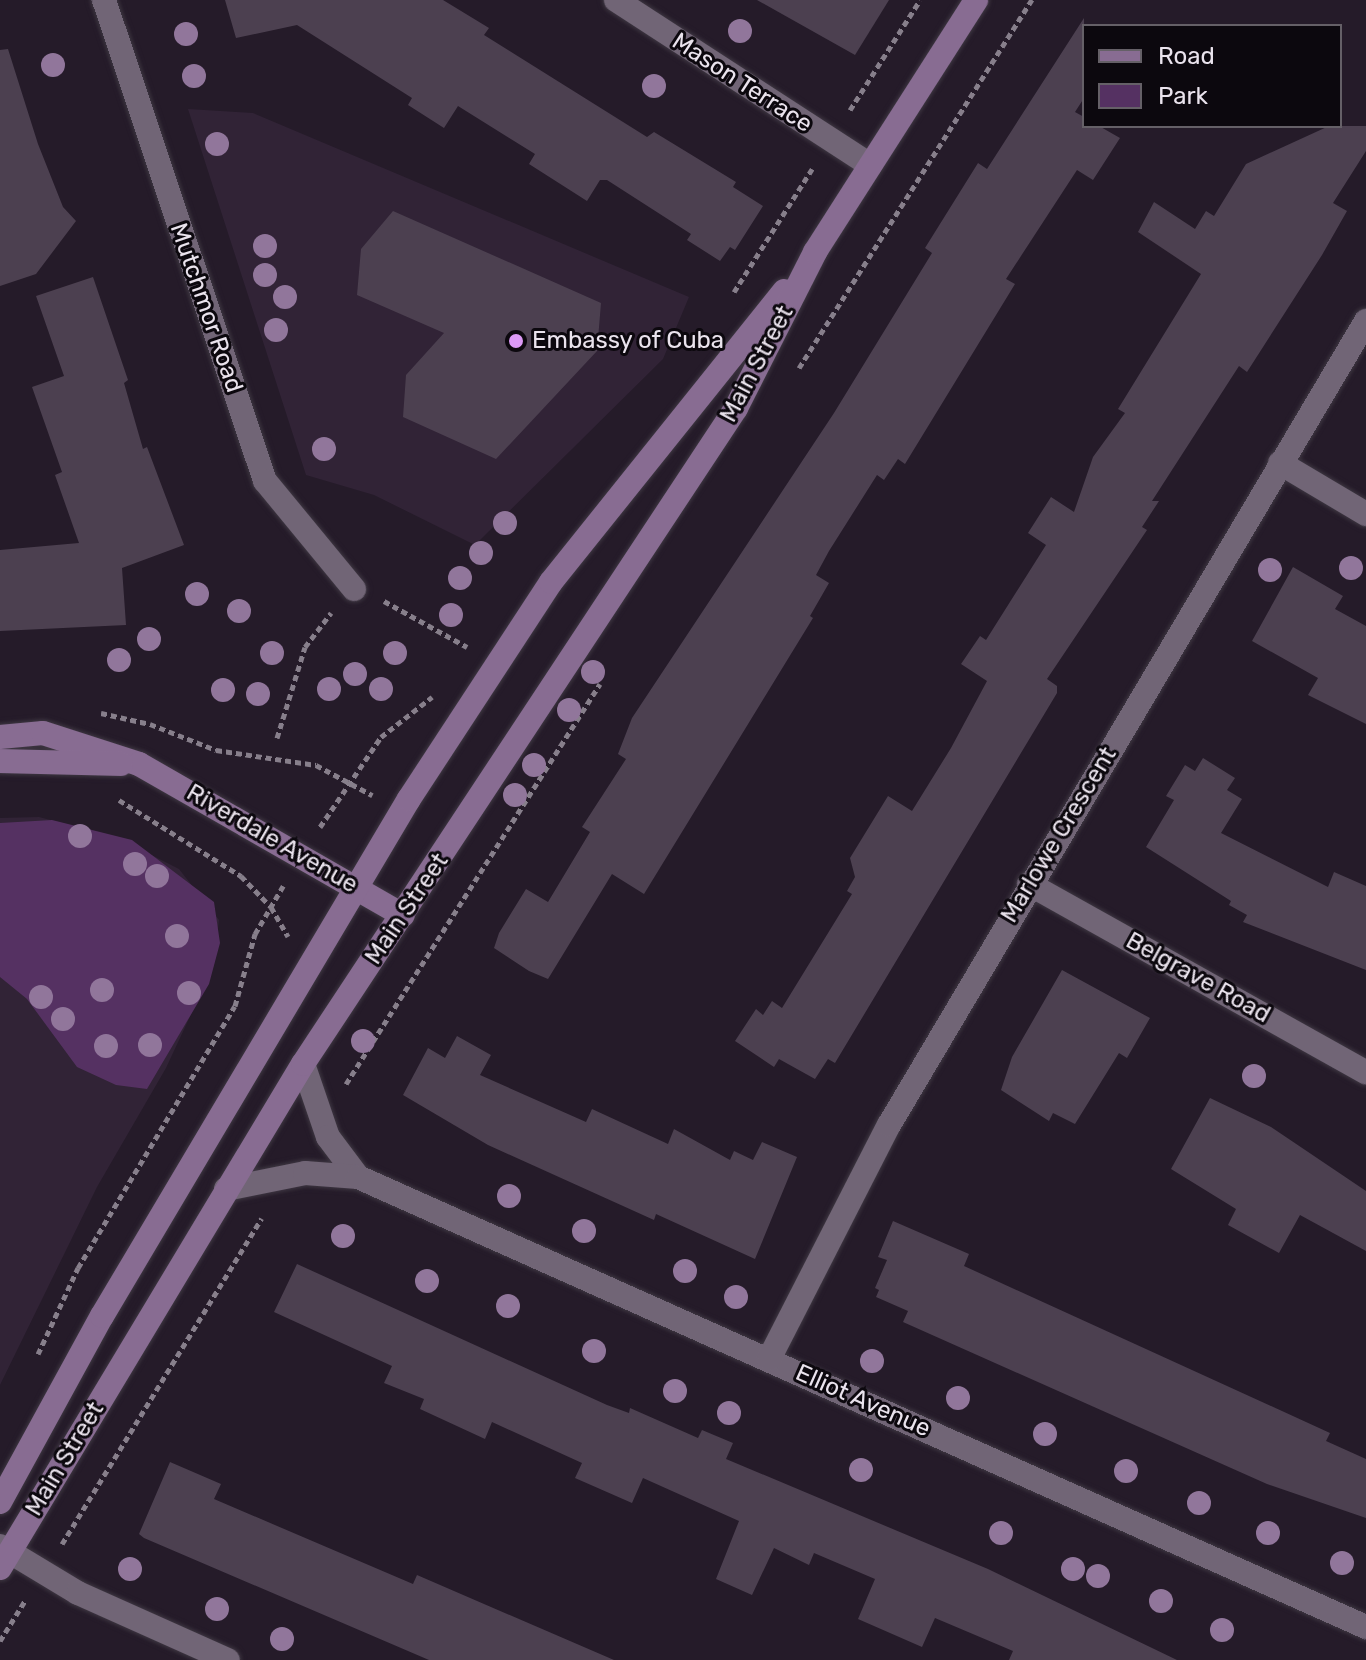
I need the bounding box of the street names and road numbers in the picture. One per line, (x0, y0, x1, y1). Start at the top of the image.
street label: Mason Terrace (666, 27, 818, 139)
street label: Mutchmor Road (163, 219, 249, 397)
street label: Main Street (714, 301, 800, 427)
street label: Marlowe Crescent (995, 742, 1123, 928)
street label: Riverdale Avenue (181, 778, 363, 900)
street label: Main Street (359, 848, 455, 970)
street label: Belgrave Road (1121, 926, 1275, 1030)
street label: Elliot Avenue (791, 1358, 935, 1444)
street label: Main Street (20, 1397, 110, 1521)

